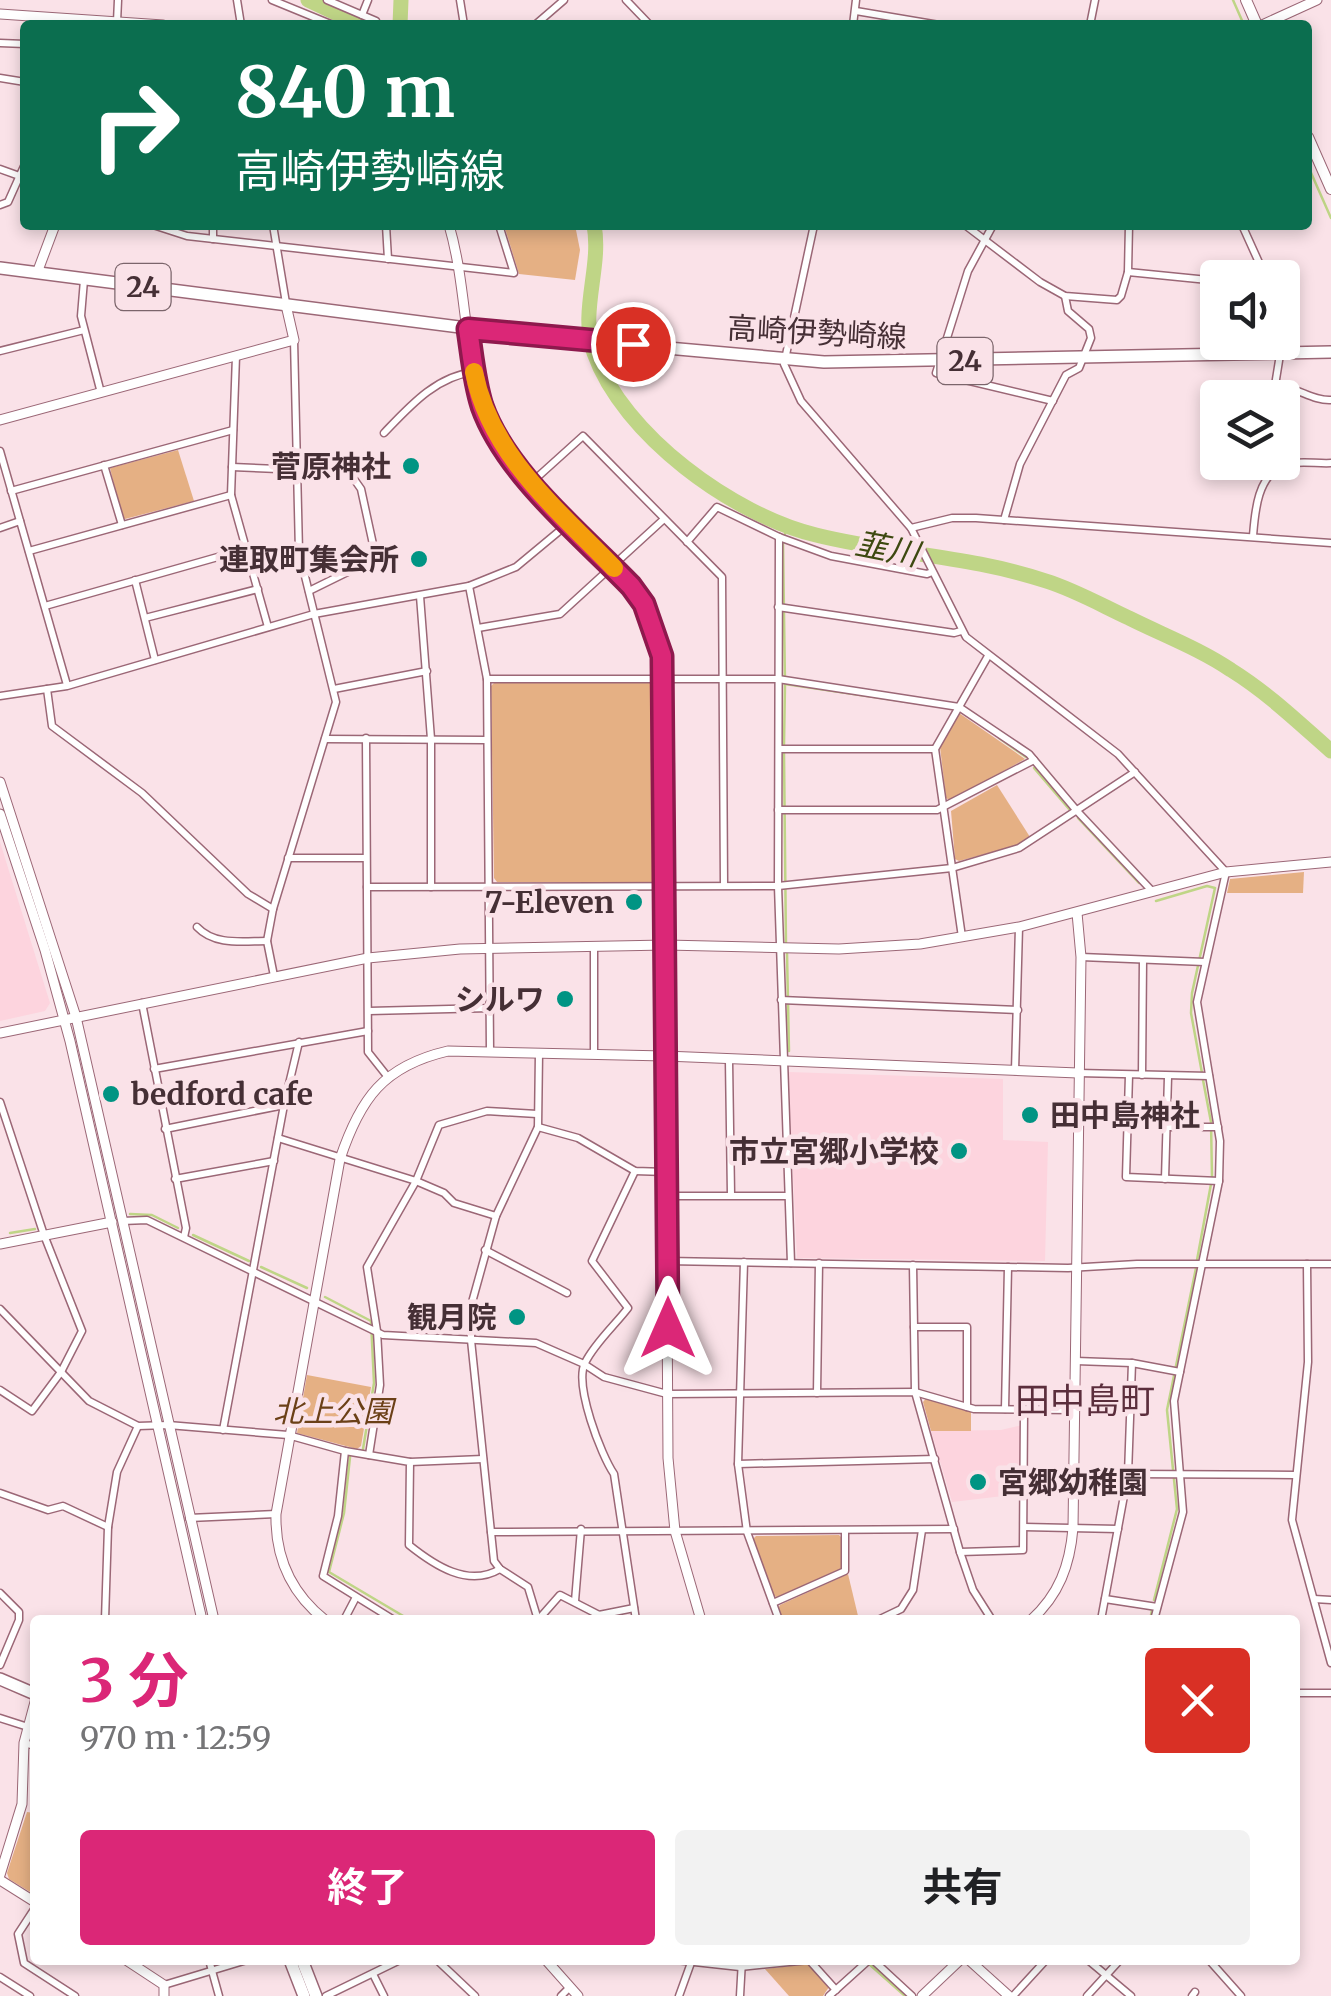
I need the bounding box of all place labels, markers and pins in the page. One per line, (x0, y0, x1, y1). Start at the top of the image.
pin (591, 302, 676, 387)
place label: 菅原神社 (271, 447, 391, 485)
marker: 菅原神社 (400, 455, 422, 477)
place label: 連取町集会所 (219, 540, 399, 578)
marker: 連取町集会所 (408, 548, 430, 570)
place label: 7-Eleven (485, 883, 614, 921)
marker: 7-Eleven (623, 891, 645, 913)
place label: シルワ (455, 980, 545, 1018)
marker: シルワ (554, 988, 576, 1010)
place label: bedford cafe (131, 1075, 313, 1113)
marker: bedford cafe (100, 1083, 122, 1105)
place label: 田中島神社 (1050, 1096, 1200, 1134)
marker: 田中島神社 (1019, 1104, 1041, 1126)
place label: 市立宮郷小学校 (729, 1132, 939, 1170)
marker: 市立宮郷小学校 (948, 1140, 970, 1162)
place label: 観月院 (407, 1298, 497, 1336)
marker: 観月院 (506, 1306, 528, 1328)
place label: 宮郷幼稚園 (998, 1463, 1148, 1501)
marker: 宮郷幼稚園 (967, 1471, 989, 1493)

